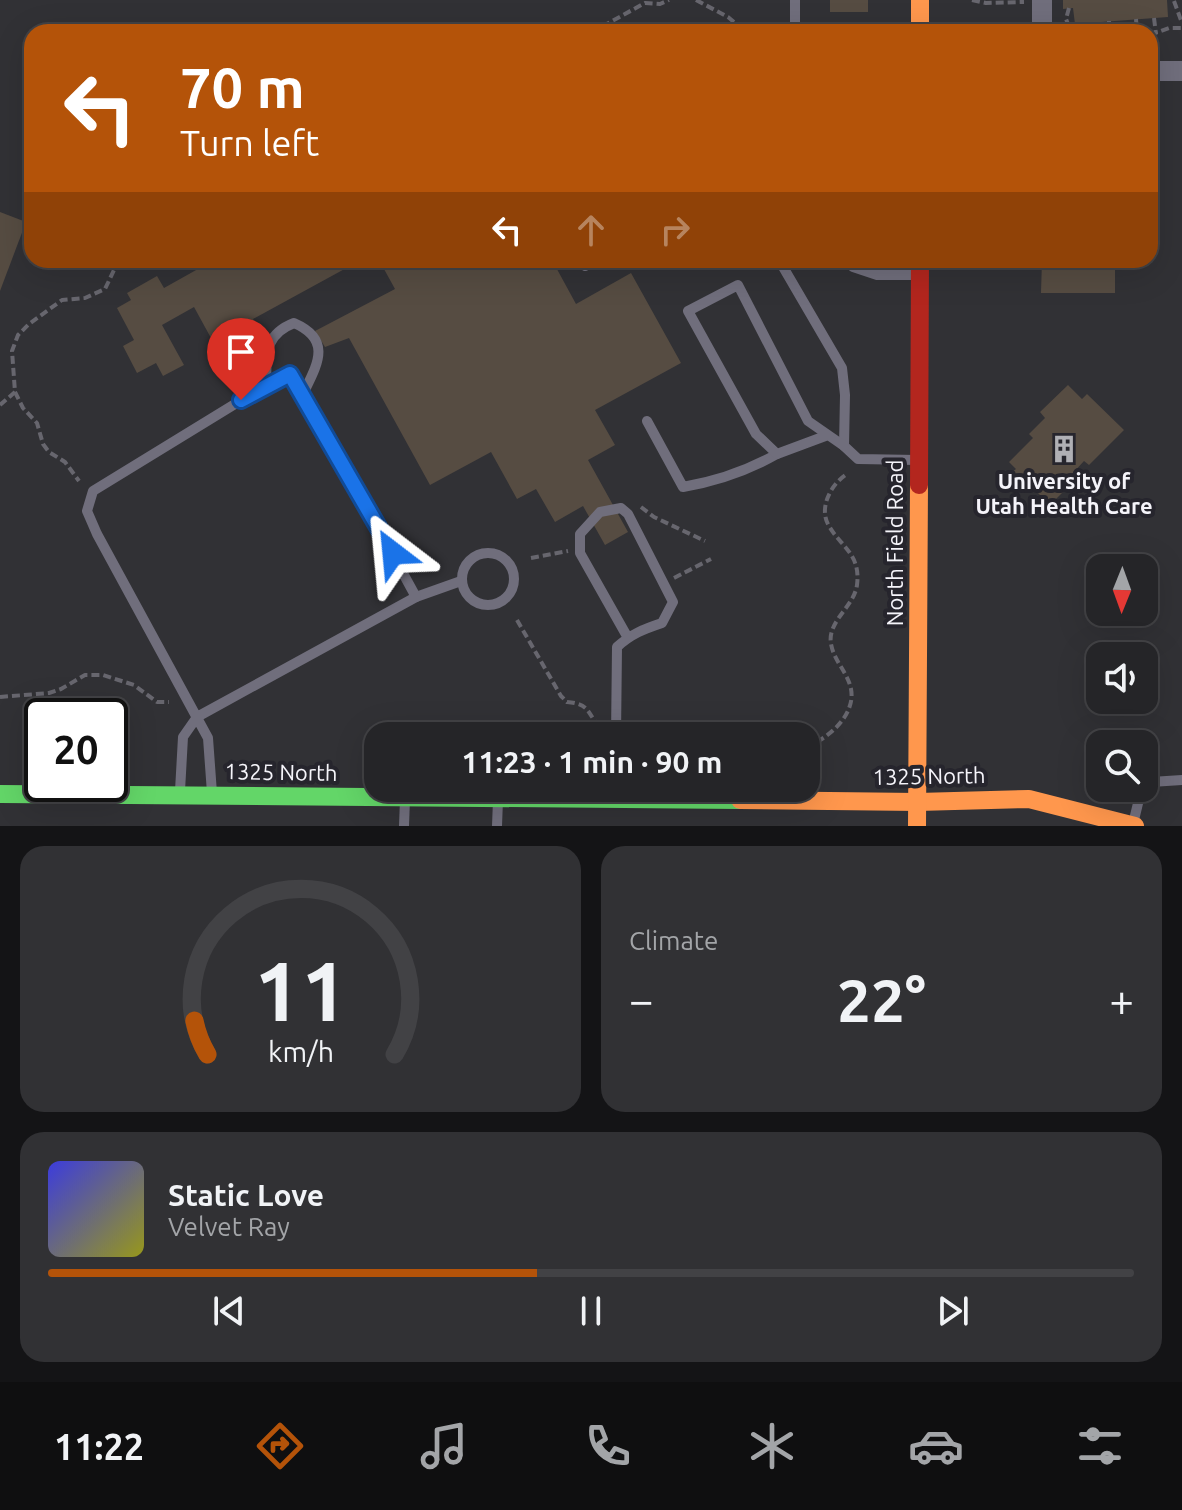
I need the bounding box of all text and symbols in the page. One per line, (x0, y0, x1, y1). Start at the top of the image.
icon: left (48, 56, 152, 160)
text: 70 m (180, 56, 305, 119)
text: Turn left (180, 122, 319, 163)
icon: left (485, 208, 529, 252)
icon: ahead (569, 208, 613, 252)
icon: right (653, 208, 697, 252)
pin (207, 318, 275, 400)
icon: arrive (219, 330, 263, 374)
building icon: University of Utah Health Care (1049, 434, 1079, 464)
street label: North Field Road (882, 460, 907, 626)
place label: University of Utah Health Care (975, 468, 1153, 518)
position arrow (351, 511, 435, 595)
north arrow (1086, 554, 1158, 626)
map controls (1086, 554, 1158, 802)
button: sound (1086, 642, 1158, 714)
speed limit sign: 20 (24, 698, 128, 802)
button: search (1086, 730, 1158, 802)
text: 11:23 · 1 min · 90 m (462, 745, 722, 779)
street label: 1325 North (224, 758, 338, 785)
street label: 1325 North (872, 762, 986, 789)
text: Climate (629, 926, 718, 955)
text: 11 (254, 943, 347, 1037)
text: 22° (837, 966, 926, 1033)
text: − (629, 975, 654, 1024)
text: + (1109, 975, 1134, 1024)
text: km/h (268, 1035, 334, 1067)
text: Static Love (168, 1178, 324, 1212)
text: Velvet Ray (168, 1212, 290, 1241)
icon: previous (207, 1289, 251, 1333)
icon: pause (569, 1289, 613, 1333)
icon: next (931, 1289, 975, 1333)
icon: directions (252, 1418, 308, 1474)
icon: music (416, 1418, 472, 1474)
icon: phone (580, 1418, 636, 1474)
icon: climate (744, 1418, 800, 1474)
icon: car (908, 1418, 964, 1474)
icon: filters (1072, 1418, 1128, 1474)
text: 11:22 (54, 1426, 144, 1467)

